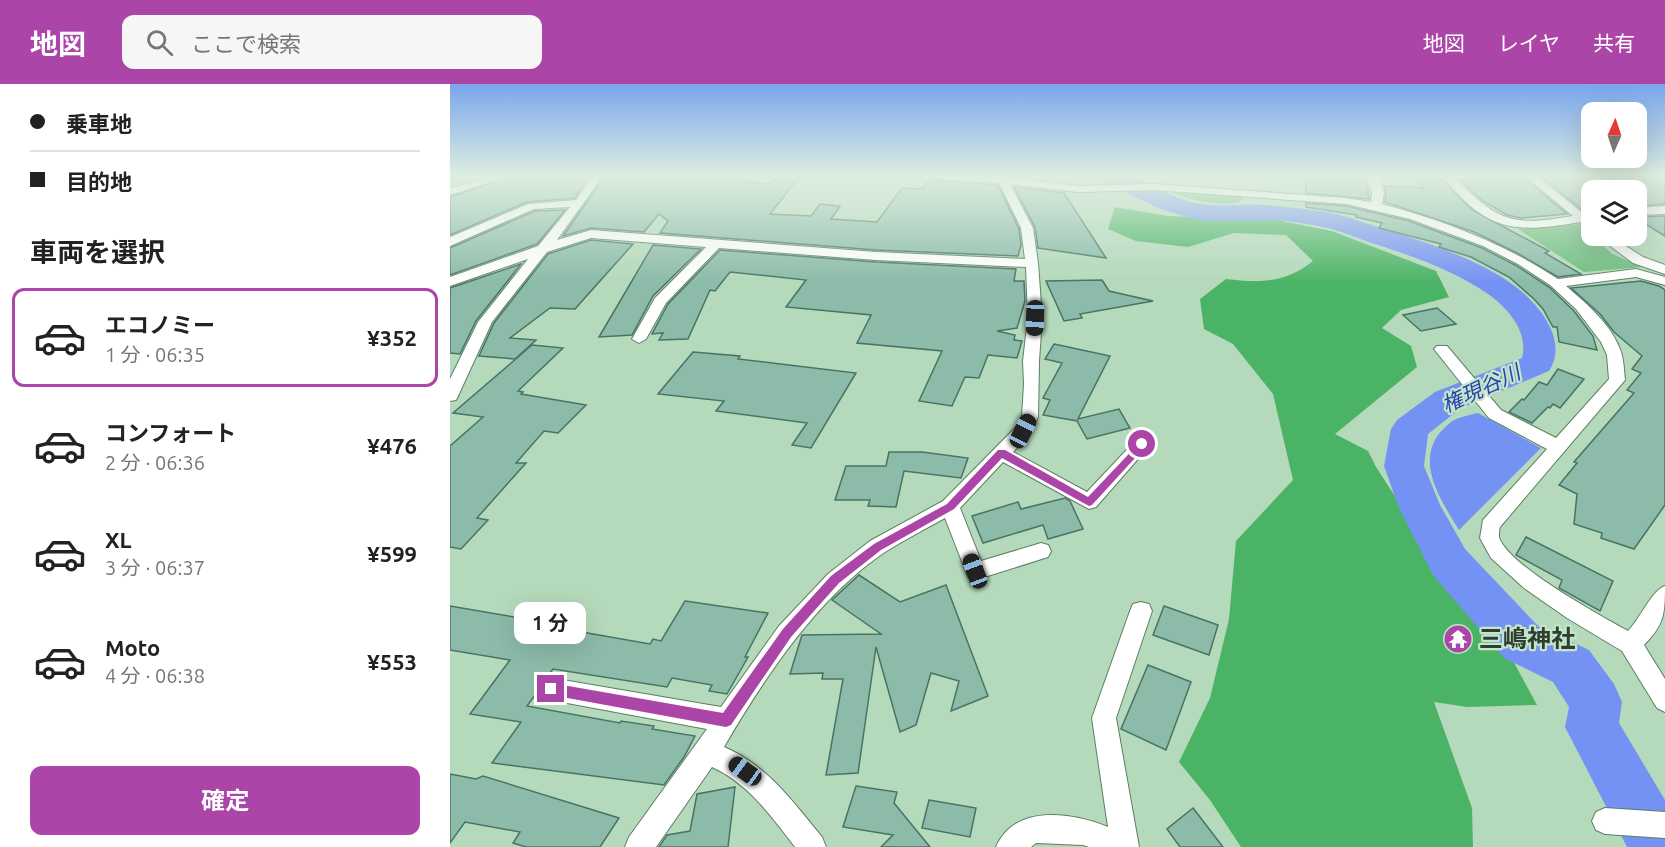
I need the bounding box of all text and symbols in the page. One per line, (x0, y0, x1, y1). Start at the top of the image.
search box (122, 15, 542, 69)
icon: search (143, 26, 176, 59)
text: 地図 (30, 28, 86, 59)
text: ここで検索 (191, 31, 301, 56)
text: 地図 (1423, 31, 1465, 55)
text: レイヤ (1498, 31, 1560, 55)
text: 共有 (1593, 31, 1635, 55)
north arrow (1581, 102, 1647, 168)
map controls (1581, 102, 1647, 246)
text: 乗車地 (66, 111, 132, 136)
text: 目的地 (66, 169, 132, 194)
button: layers (1581, 180, 1647, 246)
text: 車両を選択 (30, 237, 165, 267)
car (1025, 300, 1045, 336)
icon: car (33, 311, 87, 365)
text: エコノミー (105, 312, 215, 337)
text: ¥352 (367, 325, 417, 350)
text: 1 分 · 06:35 (105, 343, 205, 366)
water label: 権現谷川 (1437, 359, 1526, 417)
car (1007, 411, 1039, 451)
icon: car (33, 419, 87, 473)
text: コンフォート (105, 420, 236, 445)
route start (1128, 430, 1155, 457)
text: ¥476 (367, 433, 417, 458)
text: 2 分 · 06:36 (105, 451, 205, 474)
icon: car (33, 527, 87, 581)
text: XL (105, 527, 132, 552)
text: ¥599 (367, 541, 417, 566)
car (960, 551, 990, 591)
text: 3 分 · 06:37 (105, 556, 205, 579)
callout: 1 分 (515, 602, 587, 644)
text: 1 分 (532, 611, 568, 634)
temple icon: 三嶋神社 (1442, 623, 1474, 655)
place label: 三嶋神社 (1479, 625, 1575, 652)
icon: car (33, 635, 87, 689)
text: Moto (105, 635, 160, 660)
text: ¥553 (367, 649, 417, 674)
text: 4 分 · 06:38 (105, 664, 205, 687)
route end (537, 675, 564, 702)
car (725, 753, 765, 789)
button: 確定 (30, 766, 420, 835)

